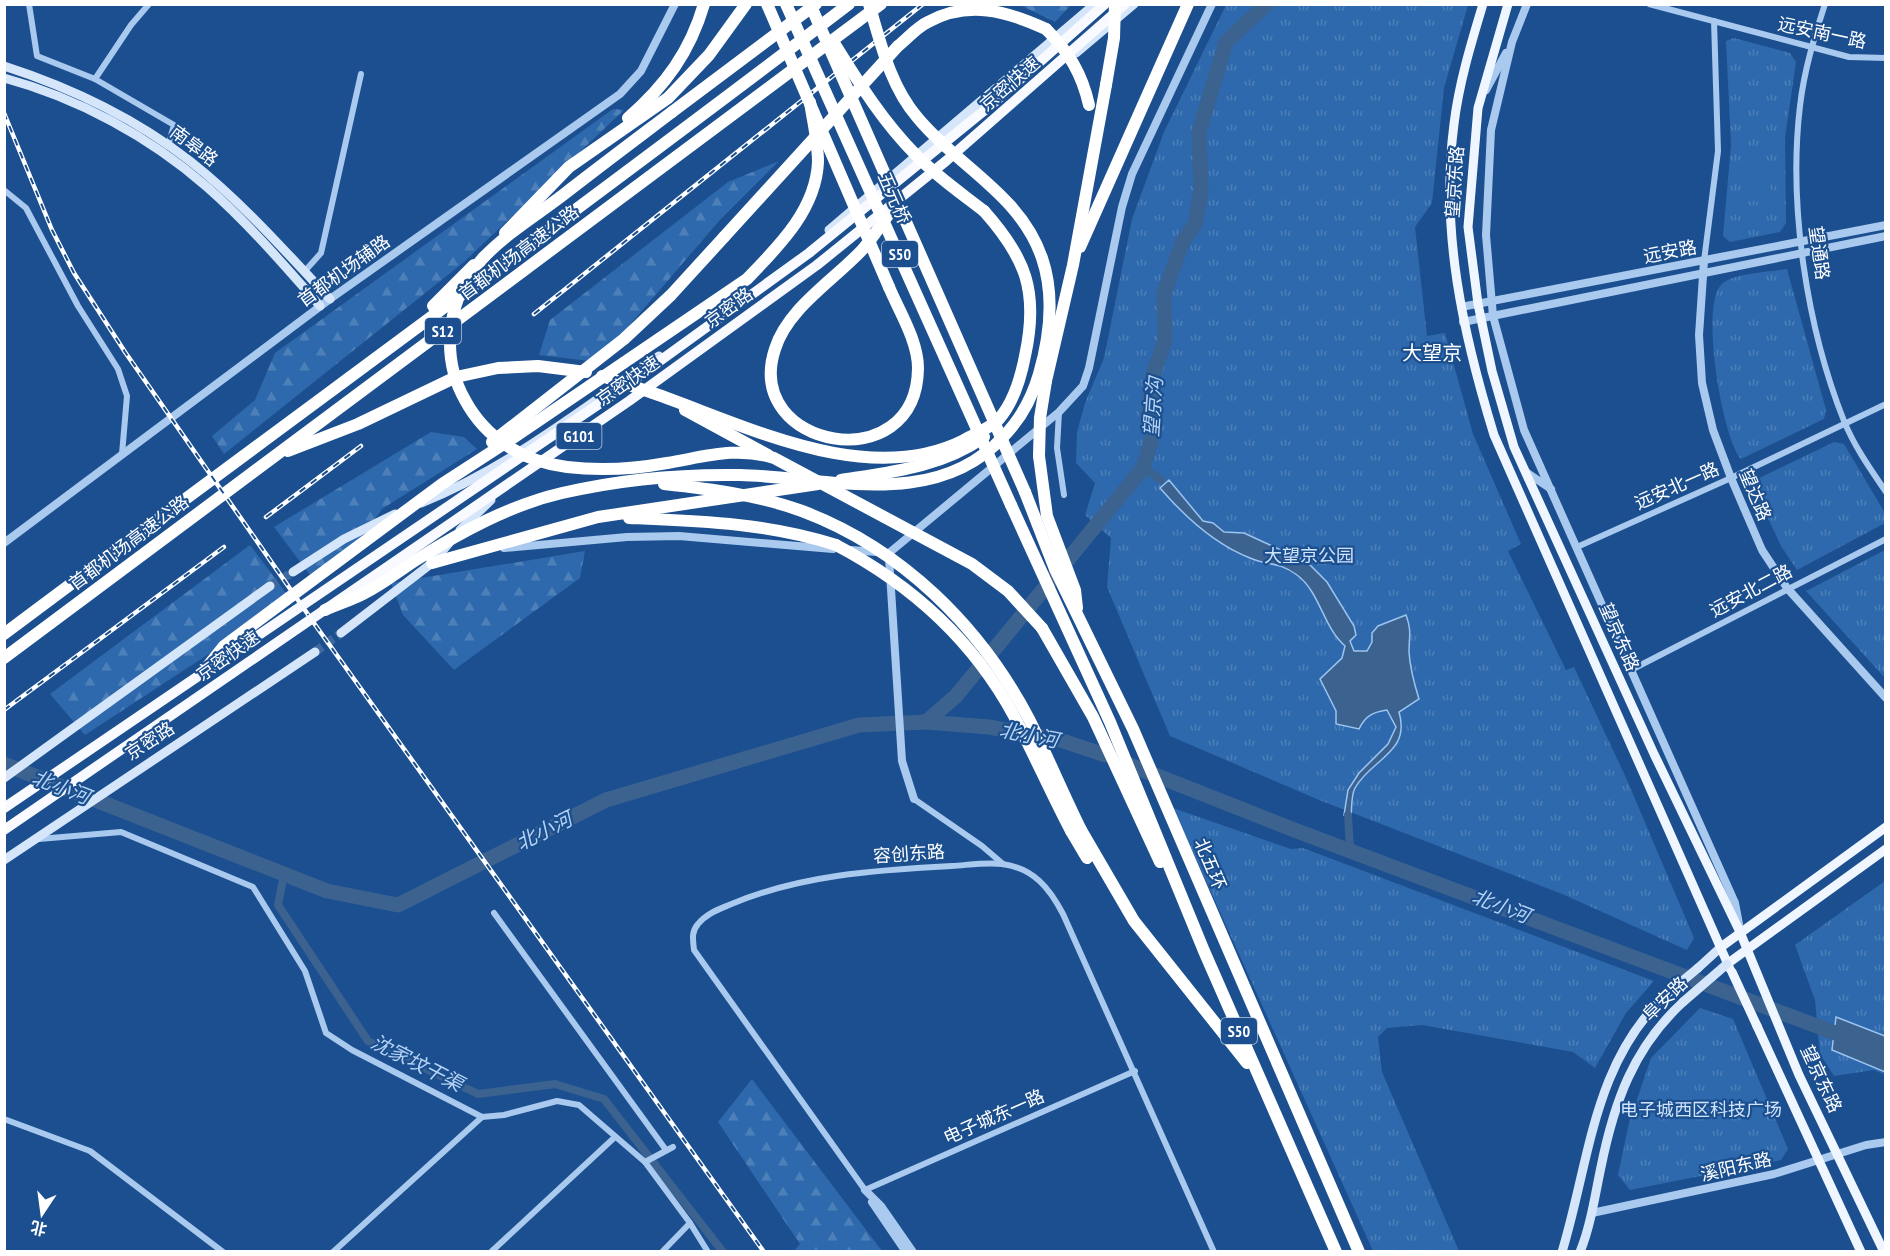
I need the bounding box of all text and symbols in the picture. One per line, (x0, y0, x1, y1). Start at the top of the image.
street label: 远安南一路 (1776, 12, 1869, 53)
street label: 京密快速 (975, 51, 1044, 116)
street label: 南皋路 (166, 120, 223, 171)
street label: 望京东路 (1441, 145, 1468, 219)
street label: 五元桥 (873, 168, 916, 227)
street label: 首都机场高速公路 (454, 200, 583, 305)
street label: 望通路 (1804, 225, 1835, 281)
street label: 首都机场辅路 (293, 230, 394, 312)
street label: 远安路 (1641, 235, 1699, 268)
road number: S50 (882, 241, 918, 267)
street label: 京密路 (700, 282, 757, 333)
road number: S12 (425, 318, 461, 344)
district label: 大望京 (1402, 340, 1462, 366)
street label: 京密快速 (592, 351, 664, 411)
water label: 望京沟 (1138, 374, 1168, 438)
road number: G101 (556, 423, 602, 449)
street label: 远安北一路 (1631, 457, 1723, 514)
street label: 望达路 (1734, 465, 1777, 524)
street label: 首都机场高速公路 (64, 490, 193, 595)
park label: 大望京公园 (1264, 544, 1354, 567)
street label: 远安北二路 (1706, 559, 1796, 622)
street label: 望京东路 (1594, 599, 1645, 674)
street label: 京密快速 (192, 626, 264, 686)
street label: 京密路 (121, 716, 179, 765)
water label: 北小河 (997, 717, 1065, 754)
water label: 北小河 (28, 764, 97, 811)
water label: 北小河 (511, 804, 580, 856)
street label: 北五环 (1189, 834, 1232, 893)
street label: 容创东路 (872, 840, 946, 867)
water label: 北小河 (1468, 883, 1537, 930)
street label: 阜安路 (1637, 972, 1692, 1026)
road number: S50 (1221, 1018, 1257, 1044)
water label: 沈家坟干渠 (367, 1029, 470, 1099)
street label: 望京东路 (1796, 1041, 1847, 1116)
street label: 电子城东一路 (940, 1084, 1048, 1149)
park label: 电子城西区科技广场 (1620, 1098, 1782, 1121)
street label: 溪阳东路 (1698, 1147, 1774, 1186)
north arrow (12, 1184, 72, 1244)
text: 北 (29, 1217, 49, 1240)

